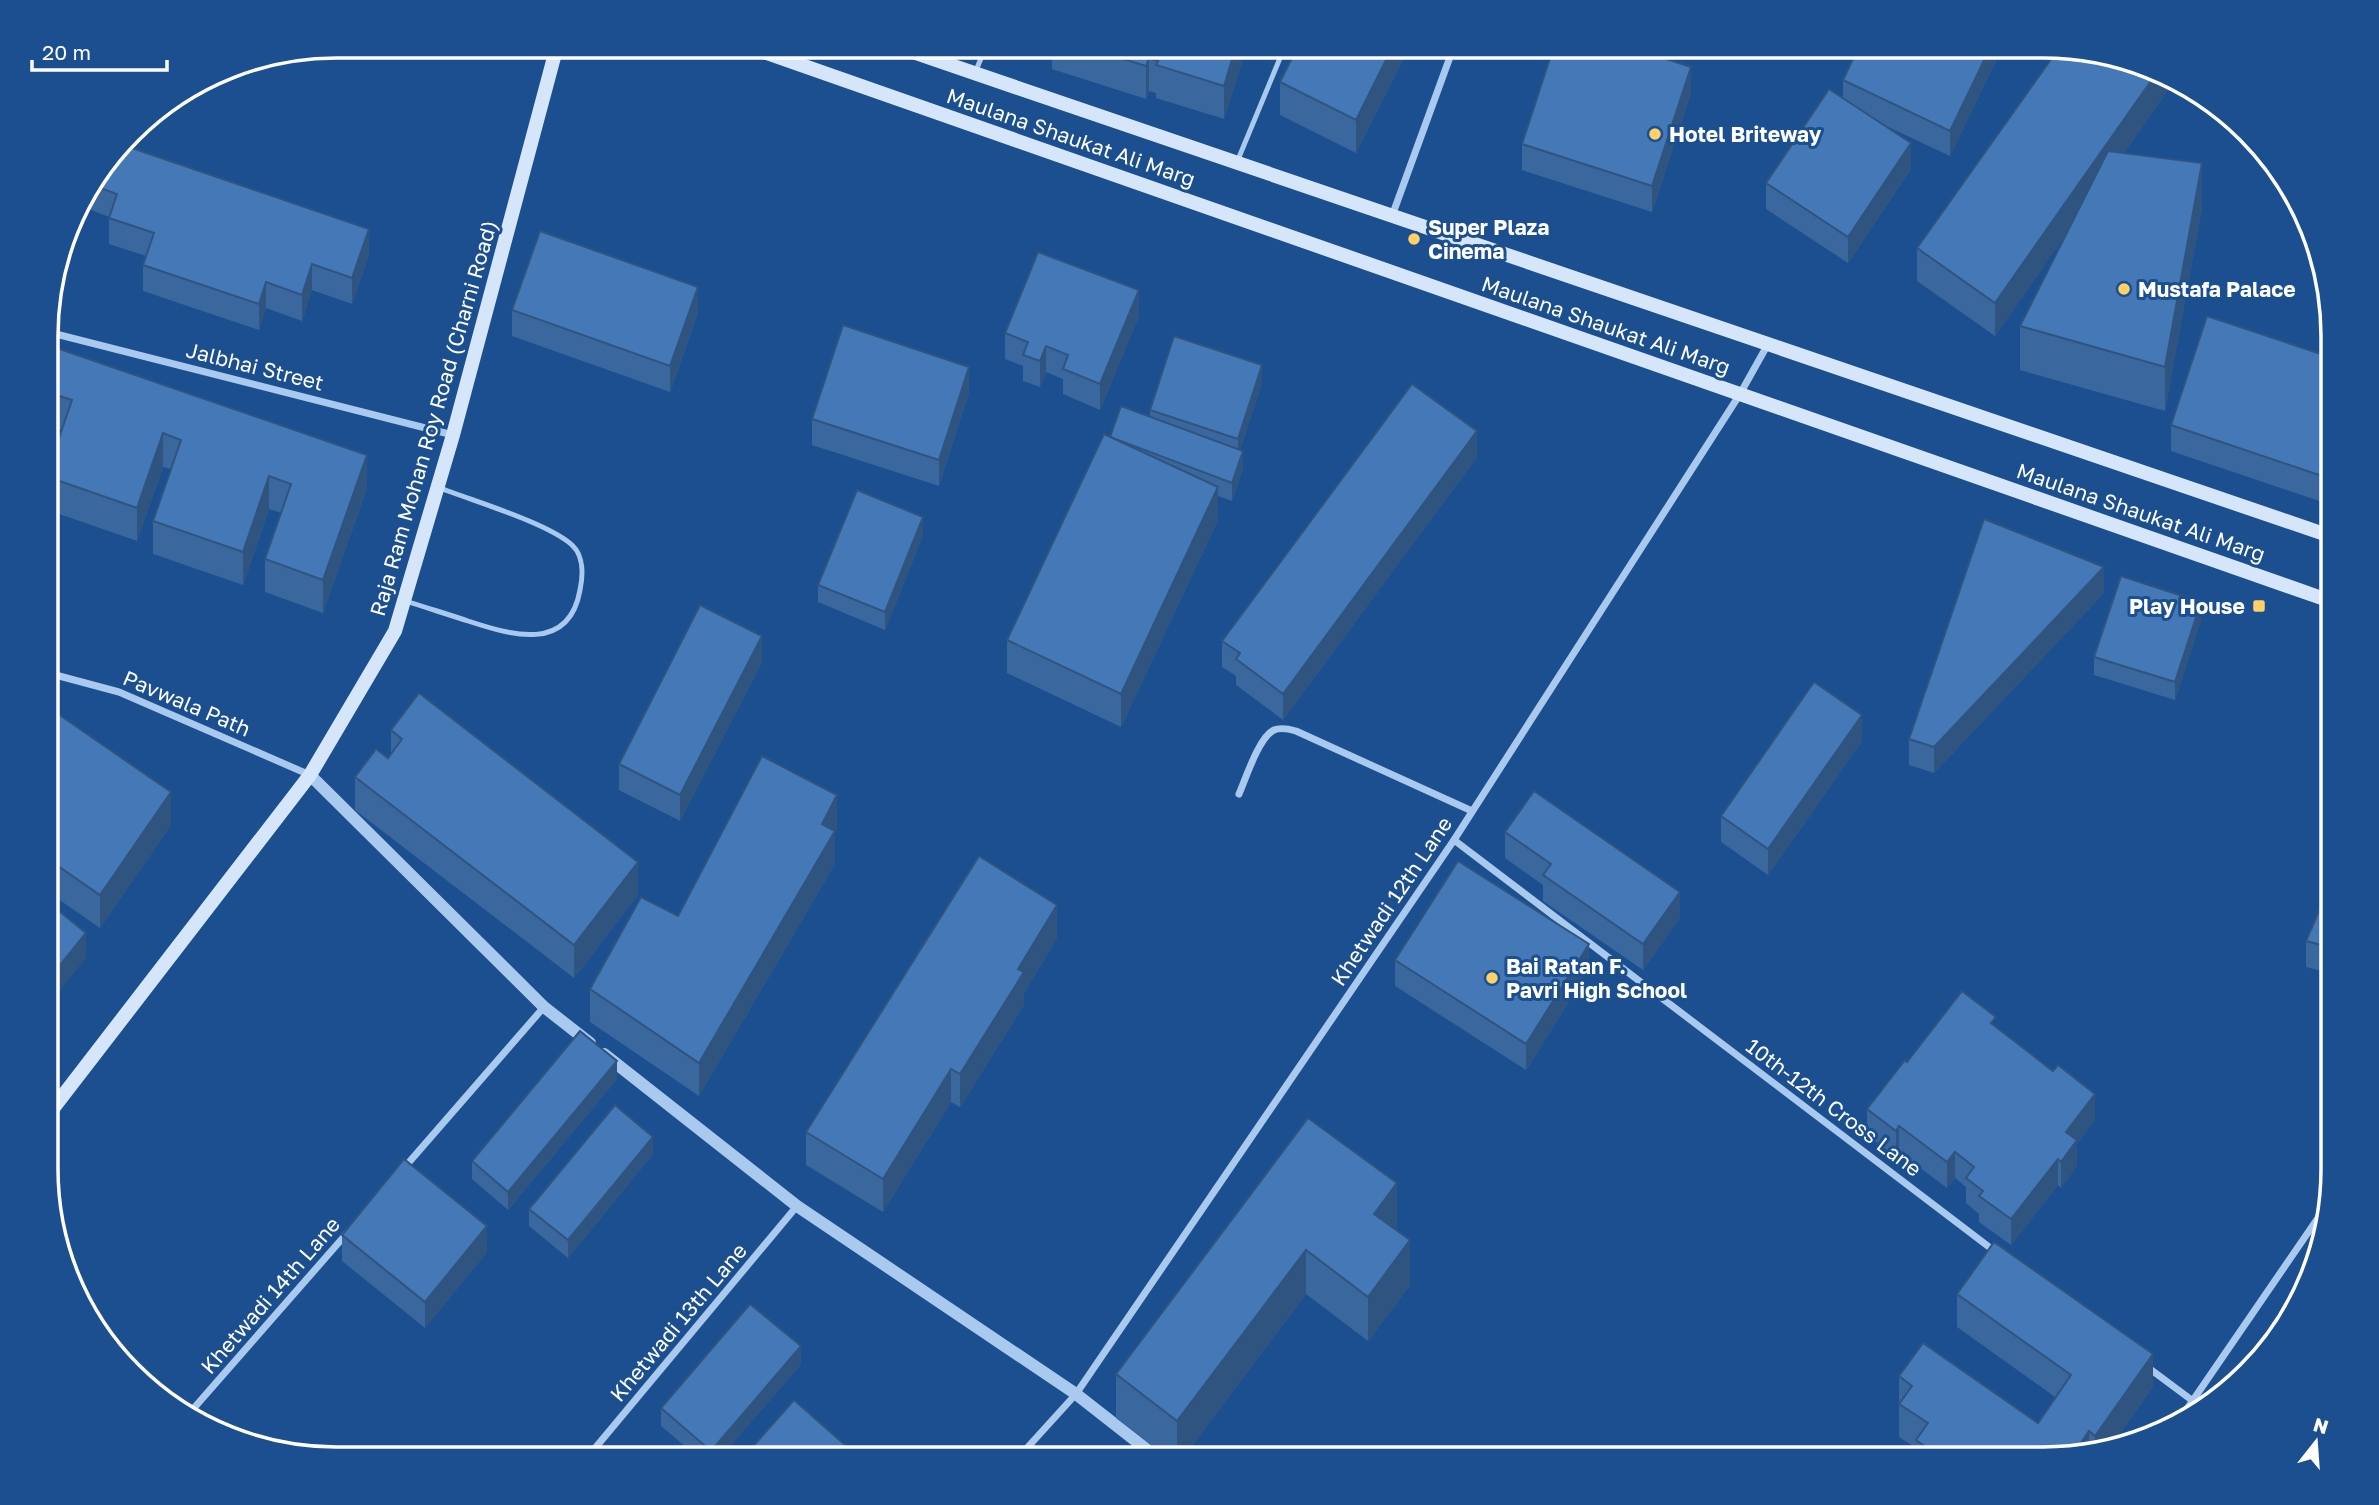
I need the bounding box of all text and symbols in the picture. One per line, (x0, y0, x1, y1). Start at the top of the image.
scale bar (32, 28, 166, 72)
text: 20 m (42, 39, 91, 65)
street label: Maulana Shaukat Ali Marg (943, 82, 1199, 192)
place label: Hotel Briteway (1669, 121, 1822, 147)
marker: Hotel Briteway (1647, 126, 1663, 142)
place label: Super Plaza Cinema (1428, 214, 1550, 264)
street label: Raja Ram Mohan Roy Road (Charni Road) (364, 217, 502, 619)
marker: Super Plaza Cinema (1406, 231, 1422, 247)
street label: Maulana Shaukat Ali Marg (1478, 270, 1734, 380)
place label: Mustafa Palace (2138, 276, 2296, 302)
marker: Mustafa Palace (2116, 281, 2132, 297)
street label: Jalbhai Street (183, 336, 327, 396)
street label: Maulana Shaukat Ali Marg (2013, 457, 2269, 567)
place label: Play House (2129, 593, 2245, 619)
marker: Play House (2251, 598, 2267, 614)
street label: Pavwala Path (119, 664, 255, 742)
street label: Khetwadi 12th Lane (1325, 811, 1457, 991)
place label: Bai Ratan F. Pavri High School (1506, 953, 1687, 1003)
marker: Bai Ratan F. Pavri High School (1484, 970, 1500, 986)
street label: 10th-12th Cross Lane (1741, 1033, 1927, 1181)
street label: Khetwadi 14th Lane (195, 1211, 345, 1379)
street label: Khetwadi 13th Lane (604, 1238, 752, 1406)
north arrow (2281, 1407, 2351, 1477)
text: N (2311, 1412, 2331, 1438)

